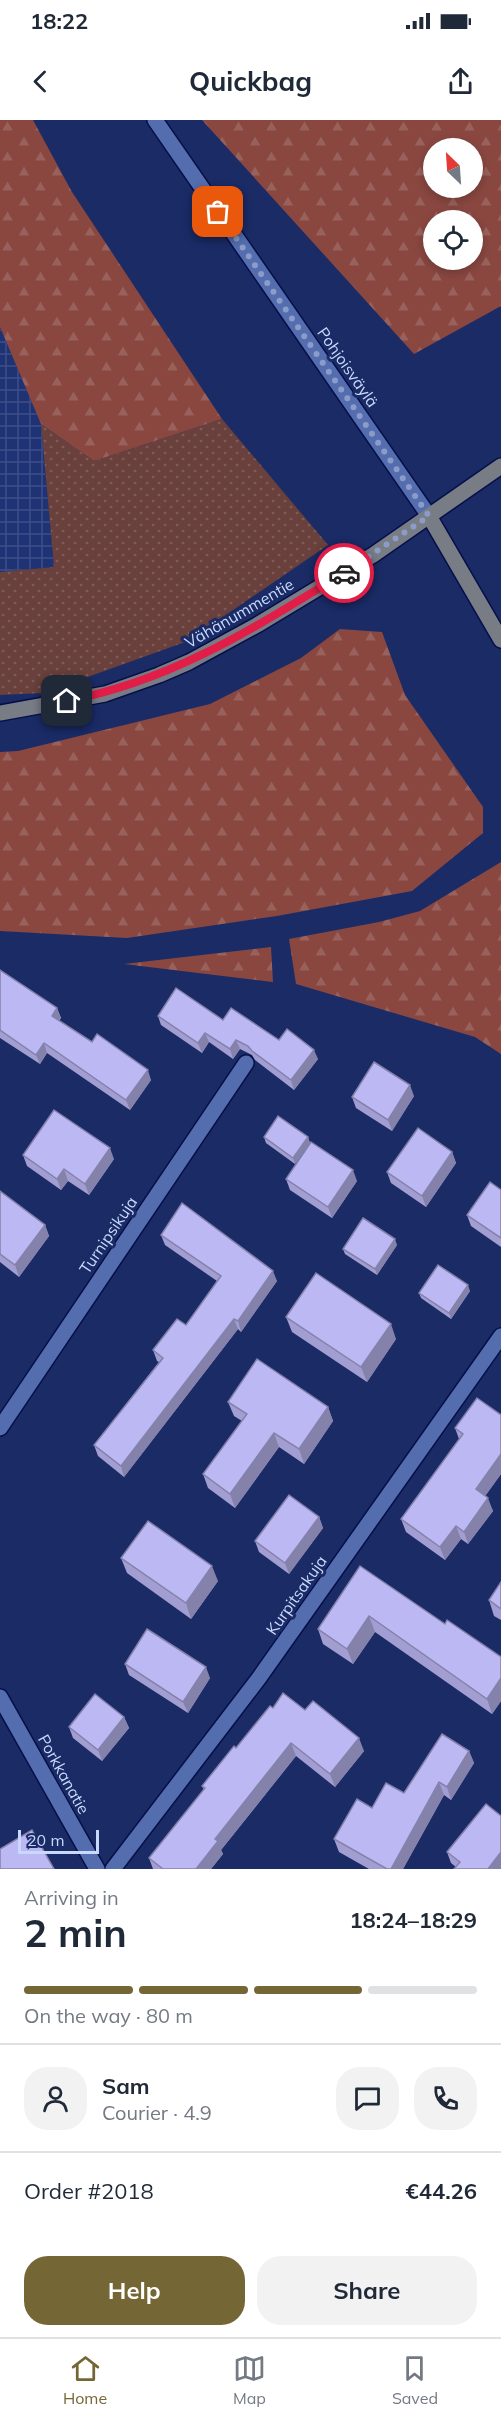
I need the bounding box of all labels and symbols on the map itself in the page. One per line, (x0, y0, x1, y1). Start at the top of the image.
north arrow (423, 138, 483, 198)
pin (192, 186, 243, 237)
street label: Pohjoisväylä (313, 323, 383, 411)
courier (314, 543, 374, 603)
street label: Vähänummentie (181, 574, 297, 652)
pin (41, 675, 92, 726)
street label: Turnipsikuja (75, 1193, 141, 1277)
street label: Kurpitsakuja (261, 1551, 331, 1639)
street label: Porkkanatie (34, 1731, 94, 1817)
scale bar (18, 1827, 99, 1854)

